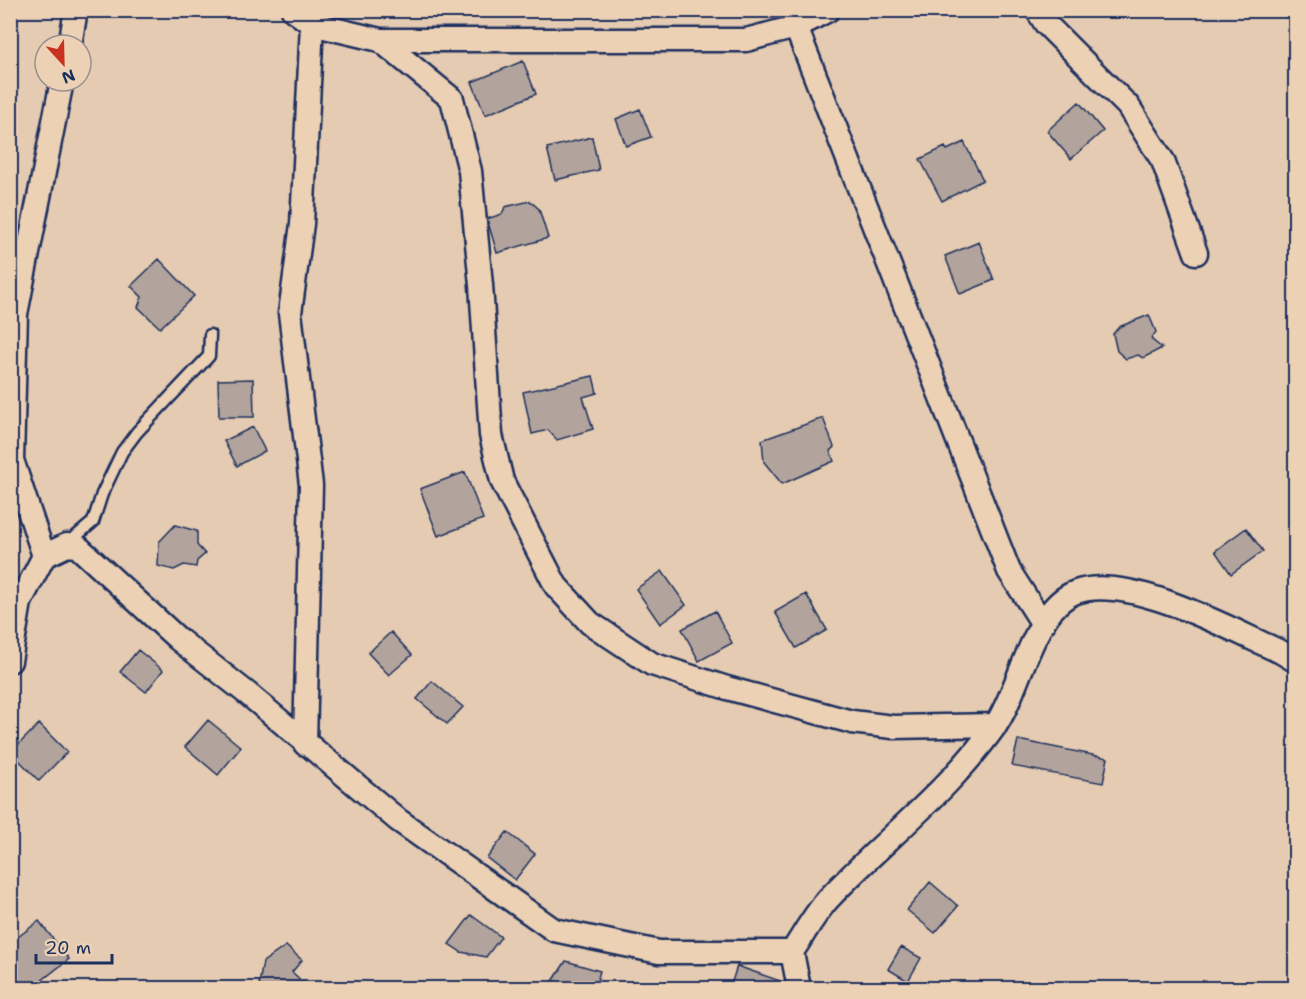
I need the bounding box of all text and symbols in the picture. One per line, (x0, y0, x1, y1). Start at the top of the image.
north arrow (33, 33, 93, 93)
text: N (59, 64, 78, 89)
scale bar (36, 927, 112, 965)
text: 20 m (45, 936, 91, 960)

